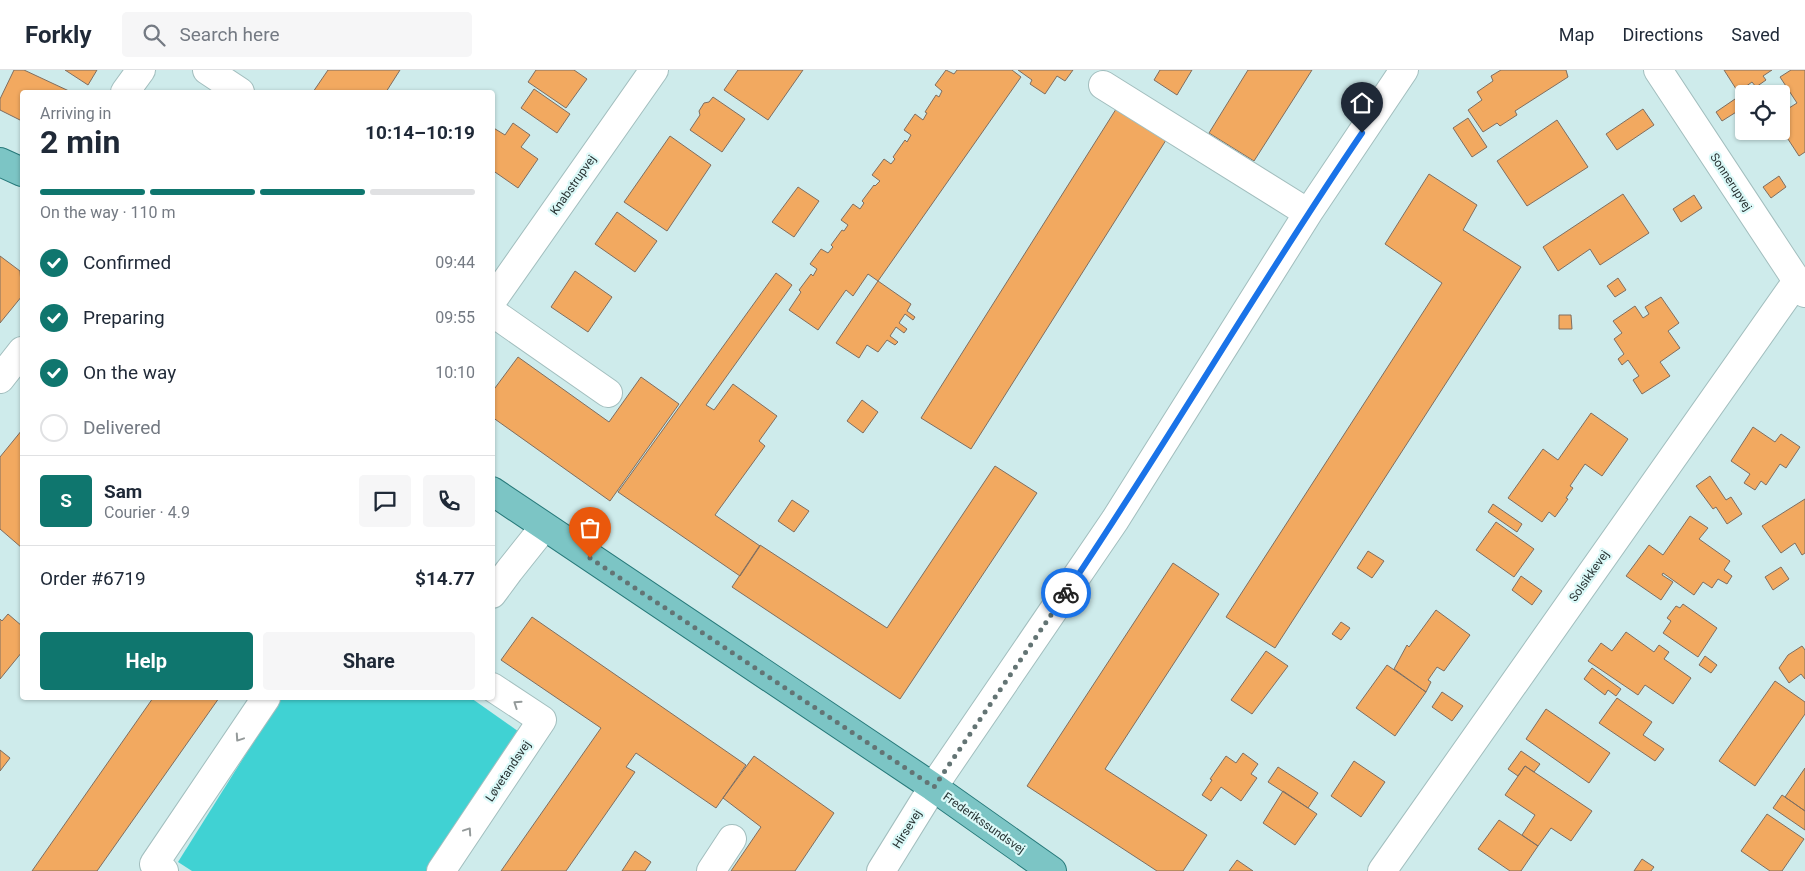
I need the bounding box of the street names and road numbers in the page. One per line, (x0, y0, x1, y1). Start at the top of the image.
street label: Sonnerupvej (1707, 151, 1755, 214)
street label: Knabstrupvej (547, 152, 599, 218)
street label: Solsikkevej (1566, 548, 1612, 604)
street label: Løvetandsvej (483, 738, 534, 804)
street label: Frederikssundsvej (940, 790, 1028, 856)
street label: Hirsevej (890, 807, 924, 851)

